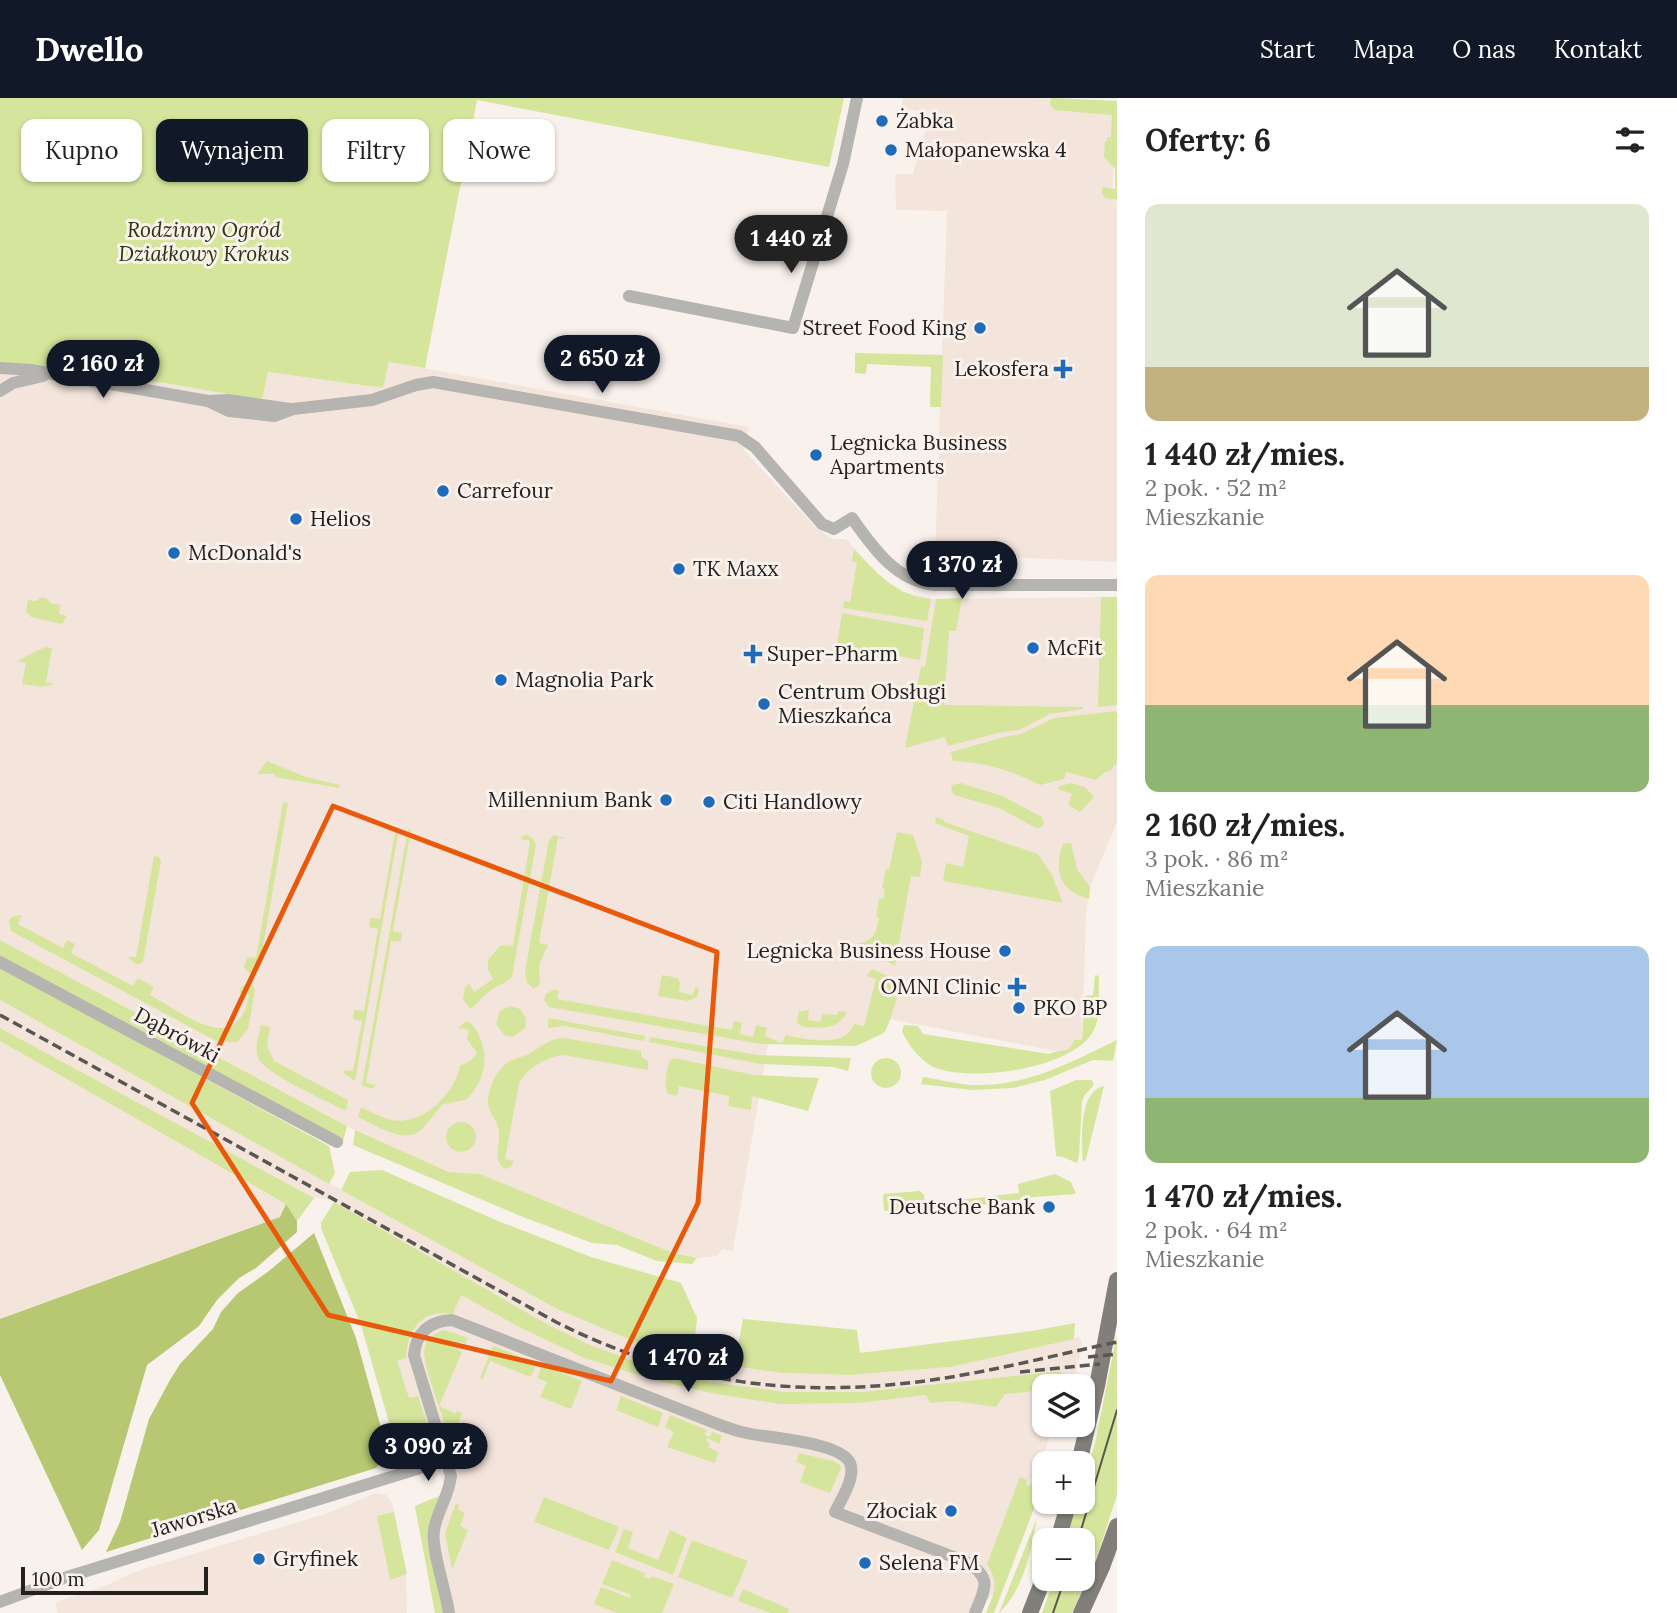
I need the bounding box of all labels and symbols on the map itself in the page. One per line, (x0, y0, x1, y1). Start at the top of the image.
place label: Żabka (896, 107, 954, 134)
marker: Żabka (874, 113, 890, 129)
place label: Małopanewska 4 (905, 136, 1067, 163)
marker: Małopanewska 4 (883, 142, 899, 158)
park label: Rodzinny Ogród Działkowy Krokus (118, 216, 290, 267)
pin: 1 440 zł (719, 216, 863, 275)
place label: Street Food King (802, 314, 966, 341)
marker: Street Food King (972, 320, 988, 336)
pin: 2 650 zł (530, 336, 674, 395)
pin: 2 160 zł (31, 341, 175, 400)
place label: Lekosfera (954, 355, 1049, 382)
marker: Lekosfera (1055, 361, 1071, 377)
place label: Legnicka Business Apartments (829, 429, 1007, 480)
marker: Legnicka Business Apartments (808, 447, 824, 463)
place label: Carrefour (457, 477, 553, 504)
marker: Carrefour (435, 483, 451, 499)
place label: Helios (310, 505, 371, 532)
marker: Helios (288, 511, 304, 527)
place label: McDonald's (188, 539, 302, 566)
pin: 1 370 zł (890, 542, 1034, 601)
marker: McDonald's (166, 545, 182, 561)
place label: TK Maxx (693, 555, 779, 582)
marker: TK Maxx (671, 561, 687, 577)
place label: McFit (1047, 634, 1104, 661)
place label: Super-Pharm (767, 640, 898, 667)
marker: McFit (1025, 640, 1041, 656)
marker: Super-Pharm (745, 646, 761, 662)
place label: Magnolia Park (515, 666, 654, 693)
marker: Magnolia Park (493, 672, 509, 688)
place label: Centrum Obsługi Mieszkańca (778, 678, 946, 729)
marker: Centrum Obsługi Mieszkańca (756, 696, 772, 712)
place label: Millennium Bank (488, 786, 653, 813)
place label: Citi Handlowy (723, 788, 862, 815)
marker: Millennium Bank (658, 792, 674, 808)
marker: Citi Handlowy (701, 794, 717, 810)
place label: Legnicka Business House (746, 937, 991, 964)
marker: Legnicka Business House (997, 943, 1013, 959)
place label: OMNI Clinic (880, 973, 1001, 1000)
marker: OMNI Clinic (1007, 977, 1027, 997)
place label: PKO BP (1033, 994, 1108, 1021)
marker: PKO BP (1011, 1000, 1027, 1016)
street label: Dąbrówki (130, 1001, 225, 1068)
place label: Deutsche Bank (889, 1193, 1036, 1220)
marker: Deutsche Bank (1041, 1199, 1057, 1215)
pin: 1 470 zł (616, 1334, 760, 1394)
pin: 3 090 zł (356, 1424, 500, 1483)
street label: Jaworska (147, 1492, 240, 1544)
place label: Złociak (866, 1497, 938, 1524)
marker: Złociak (943, 1503, 959, 1519)
place label: Gryfinek (273, 1545, 359, 1572)
place label: Selena FM (879, 1549, 979, 1576)
marker: Gryfinek (251, 1551, 267, 1567)
marker: Selena FM (857, 1555, 873, 1571)
scale bar (21, 1564, 208, 1596)

